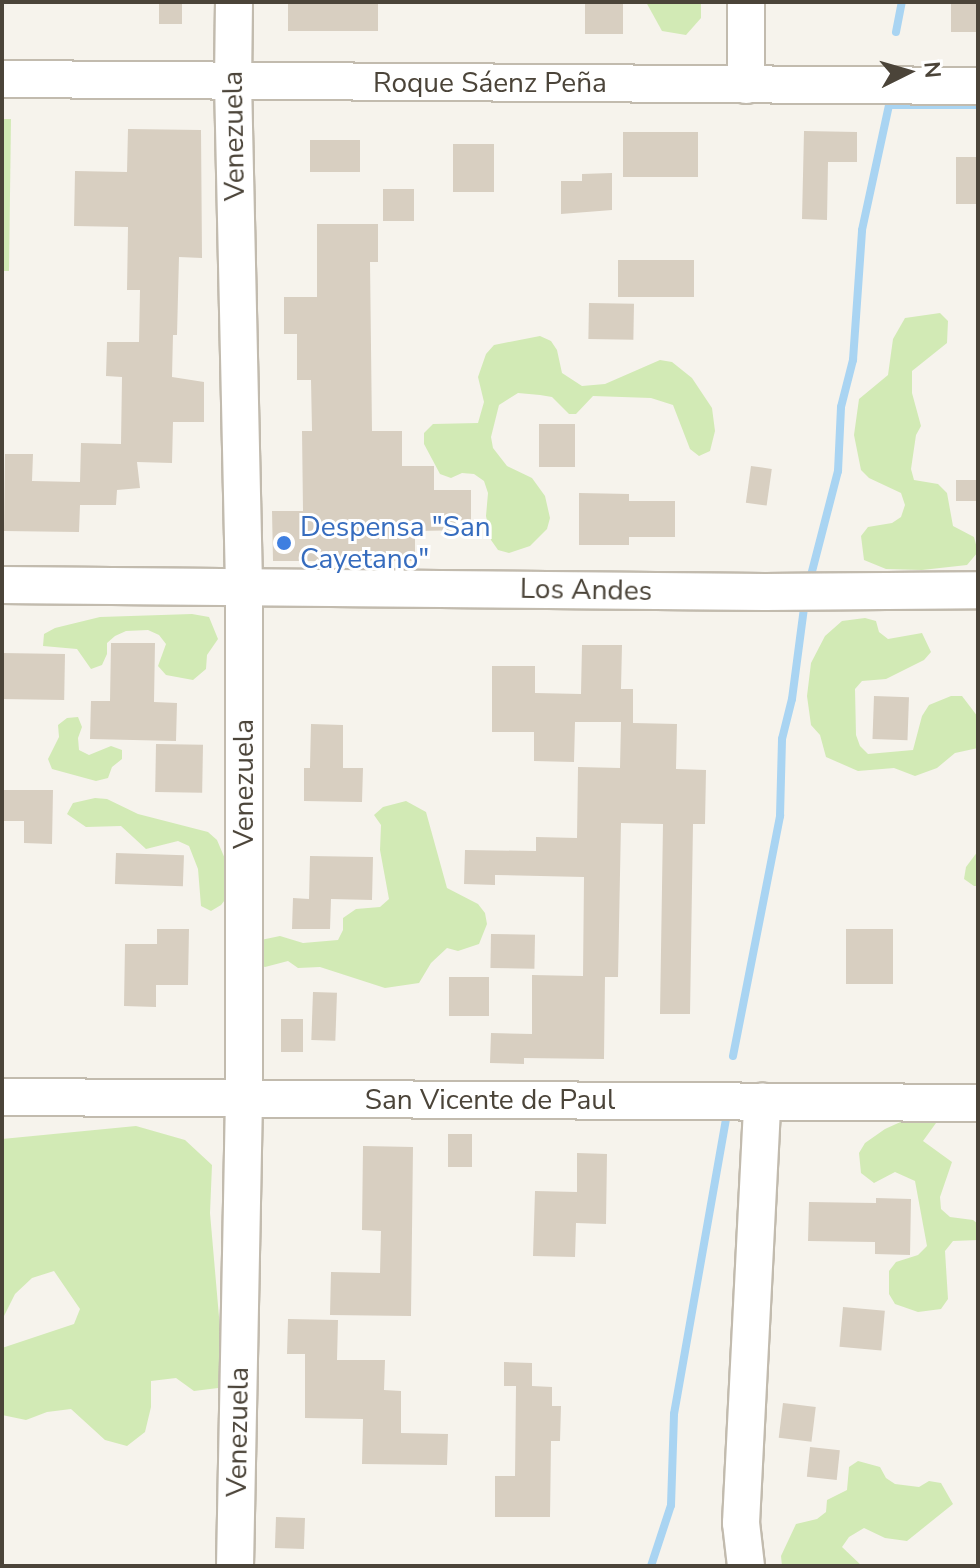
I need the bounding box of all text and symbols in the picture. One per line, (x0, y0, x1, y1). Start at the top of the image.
north arrow (868, 32, 948, 112)
text: N (916, 60, 948, 79)
street label: Roque Sáenz Peña (373, 66, 607, 100)
street label: Venezuela (216, 71, 252, 201)
place label: Despensa "San Cayetano" (300, 510, 491, 576)
marker: Despensa "San Cayetano" (275, 534, 293, 552)
street label: Los Andes (520, 572, 652, 608)
street label: Venezuela (227, 719, 261, 849)
street label: San Vicente de Paul (365, 1083, 615, 1117)
street label: Venezuela (220, 1367, 256, 1497)

